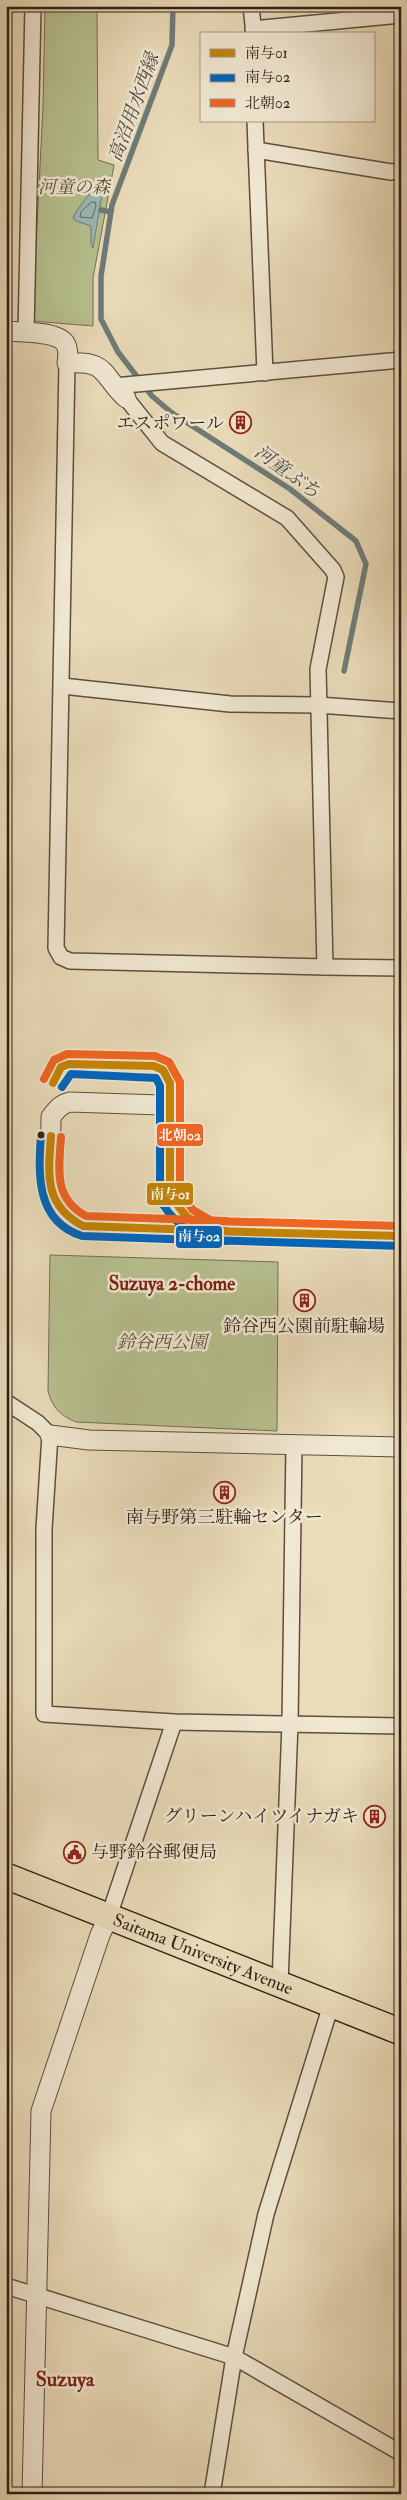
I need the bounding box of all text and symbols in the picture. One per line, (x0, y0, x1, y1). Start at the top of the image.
legend (200, 32, 374, 122)
text: 南与01 (245, 44, 288, 63)
water label: 高沼用水西縁 (103, 48, 165, 165)
text: 南与02 (245, 68, 291, 87)
text: 北朝02 (245, 94, 291, 113)
park label: 河童の森 (38, 176, 112, 199)
building icon: エスポワール (228, 411, 252, 435)
place label: エスポワール (116, 412, 224, 435)
water label: 河童ぶち (250, 440, 325, 504)
line badge: 北朝02 (156, 1123, 204, 1147)
text: 北朝02 (159, 1127, 201, 1144)
unlabelled marker (36, 1130, 46, 1140)
line badge: 南与01 (146, 1182, 194, 1206)
text: 南与01 (150, 1186, 190, 1203)
line badge: 南与02 (175, 1225, 223, 1249)
text: 南与02 (178, 1228, 220, 1245)
district label: Suzuya 2-chome (109, 1272, 235, 1297)
building icon: 鈴谷西公園前駐輪場 (292, 1289, 316, 1313)
place label: 鈴谷西公園前駐輪場 (223, 1315, 385, 1338)
park label: 鈴谷西公園 (117, 1331, 210, 1354)
building icon: 南与野第三駐輪センター (212, 1480, 236, 1504)
place label: 南与野第三駐輪センター (125, 1506, 323, 1529)
building icon: グリーンハイツイナガキ (363, 1804, 387, 1828)
place label: グリーンハイツイナガキ (164, 1805, 359, 1828)
public building icon: 与野鈴谷郵便局 (63, 1840, 87, 1864)
place label: 与野鈴谷郵便局 (91, 1841, 217, 1864)
street label: Saitama University Avenue (110, 1908, 297, 2000)
district label: Suzuya (36, 2367, 95, 2393)

